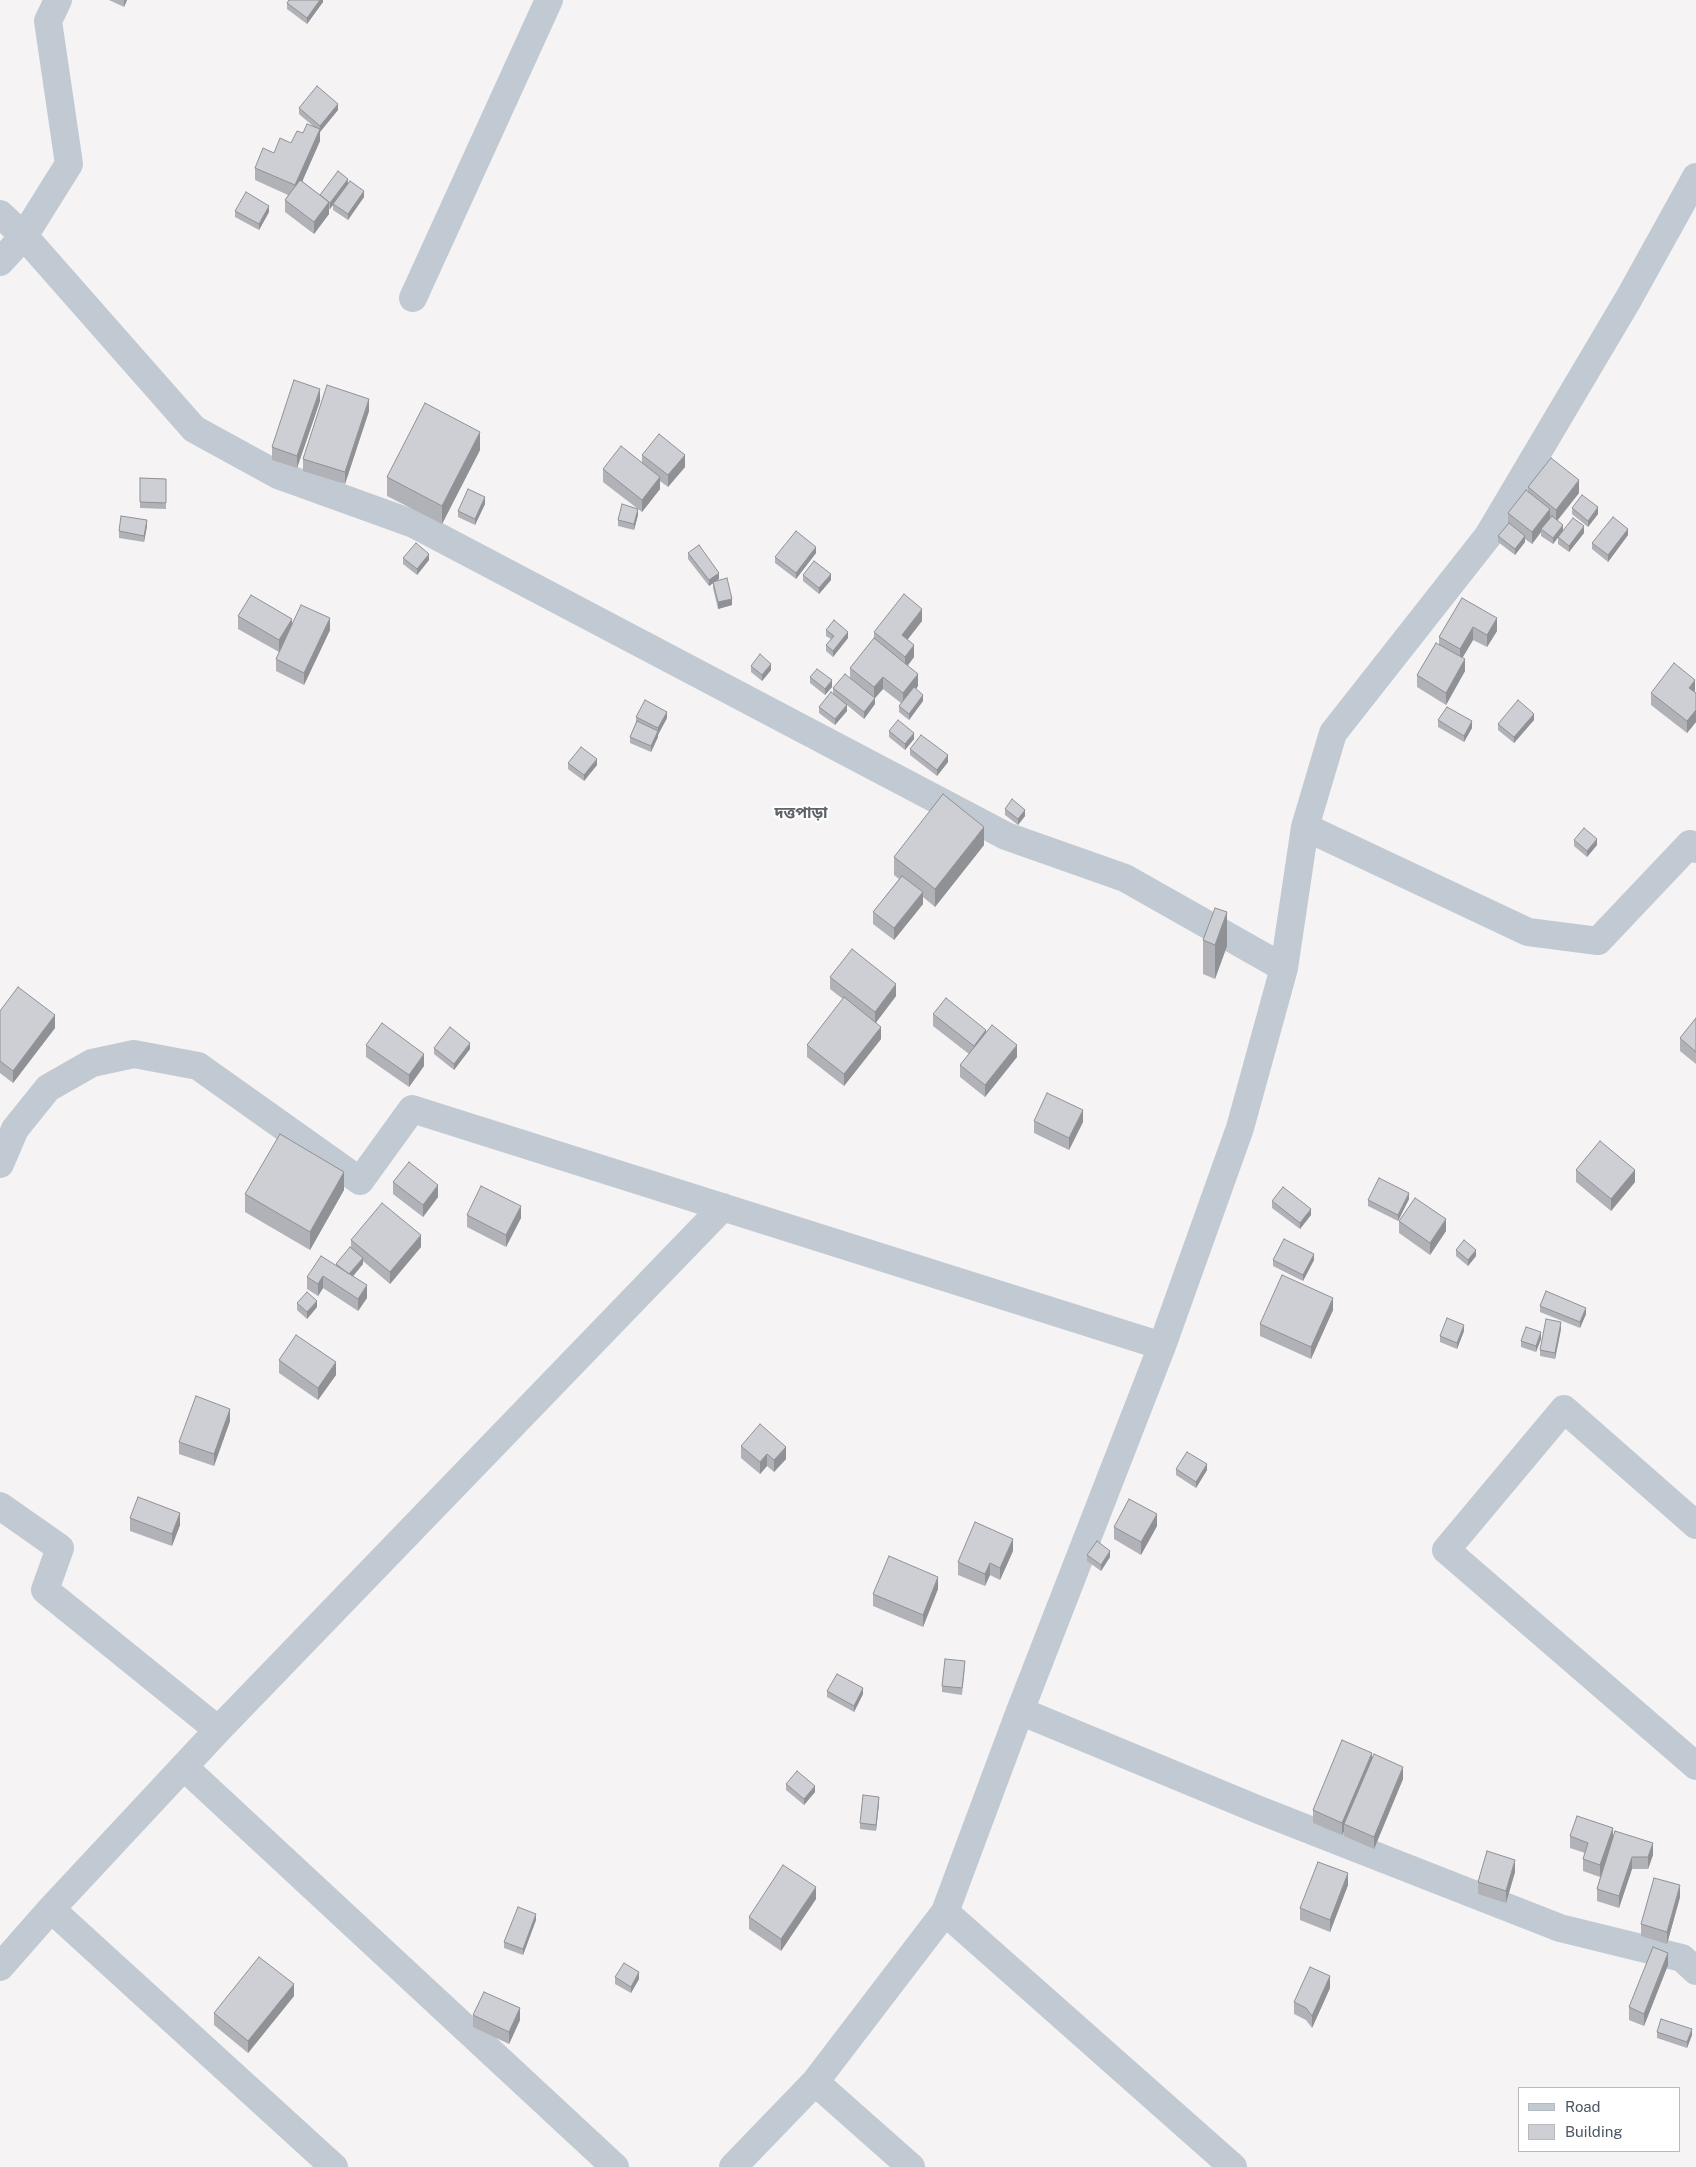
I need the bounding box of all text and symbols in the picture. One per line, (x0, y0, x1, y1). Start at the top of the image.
district label: দত্তপাড়া (774, 803, 828, 823)
legend (1518, 2087, 1681, 2152)
text: Road (1565, 2098, 1601, 2115)
text: Building (1565, 2123, 1623, 2140)

